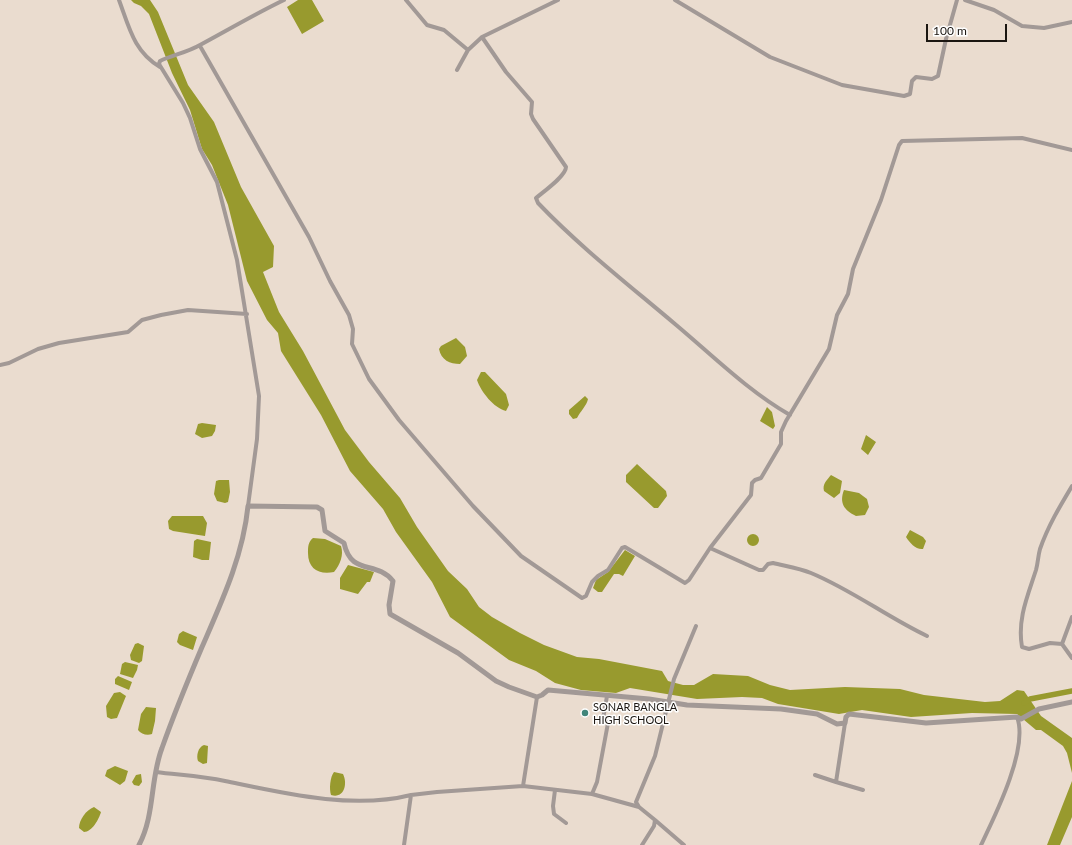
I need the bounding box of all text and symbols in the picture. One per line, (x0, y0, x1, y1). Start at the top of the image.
scale bar (928, 16, 1009, 42)
text: 100 m (933, 23, 967, 38)
place label: SONAR BANGLA HIGH SCHOOL (593, 700, 677, 726)
marker: SONAR BANGLA HIGH SCHOOL (580, 708, 590, 718)

